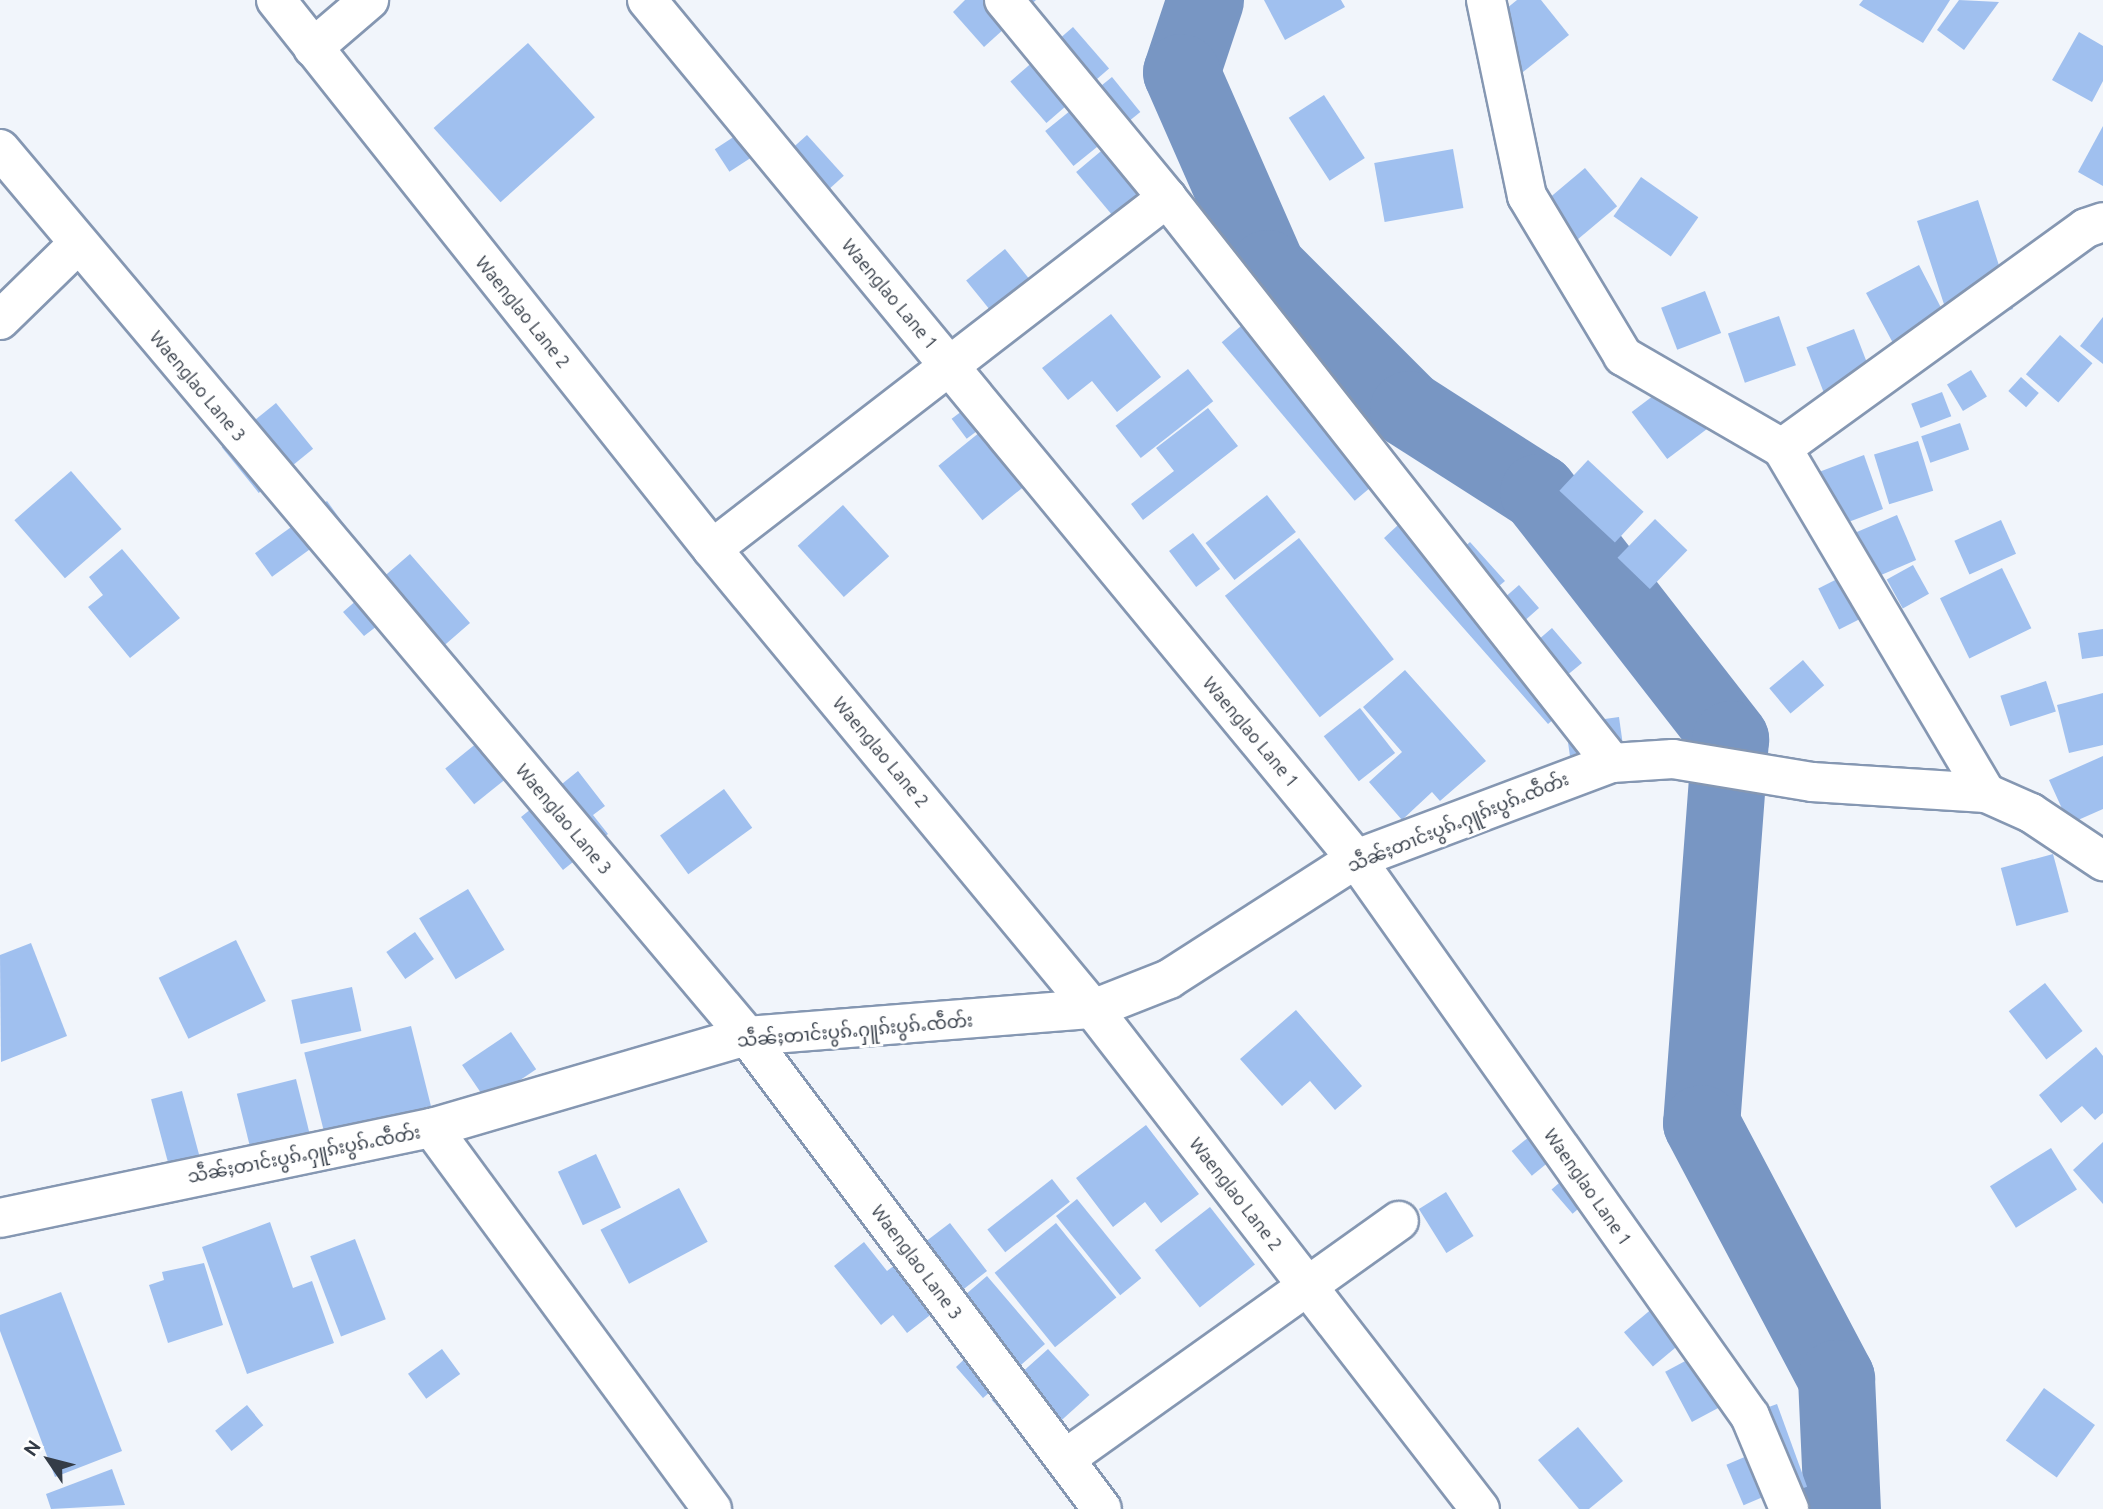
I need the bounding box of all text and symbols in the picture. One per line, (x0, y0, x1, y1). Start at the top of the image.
street label: Waenglao Lane 1 (837, 234, 943, 354)
street label: Waenglao Lane 2 (471, 252, 575, 372)
street label: Waenglao Lane 3 (145, 326, 251, 446)
street label: Waenglao Lane 1 (1198, 672, 1304, 792)
street label: Waenglao Lane 2 (828, 692, 934, 812)
street label: Waenglao Lane 3 (511, 759, 617, 879)
street label: သဵၼ်ႈတၢင်းပွၵ်ႉႁူၵ်းပွၵ်ႉၸဵတ်း (1344, 768, 1572, 876)
street label: သဵၼ်ႈတၢင်းပွၵ်ႉႁူၵ်းပွၵ်ႉၸဵတ်း (736, 1009, 974, 1051)
street label: သဵၼ်ႈတၢင်းပွၵ်ႉႁူၵ်းပွၵ်ႉၸဵတ်း (186, 1121, 422, 1187)
street label: Waenglao Lane 1 (1540, 1124, 1636, 1250)
street label: Waenglao Lane 2 (1185, 1133, 1287, 1255)
street label: Waenglao Lane 3 (867, 1201, 967, 1323)
north arrow (14, 1425, 84, 1495)
text: N (19, 1436, 45, 1460)

